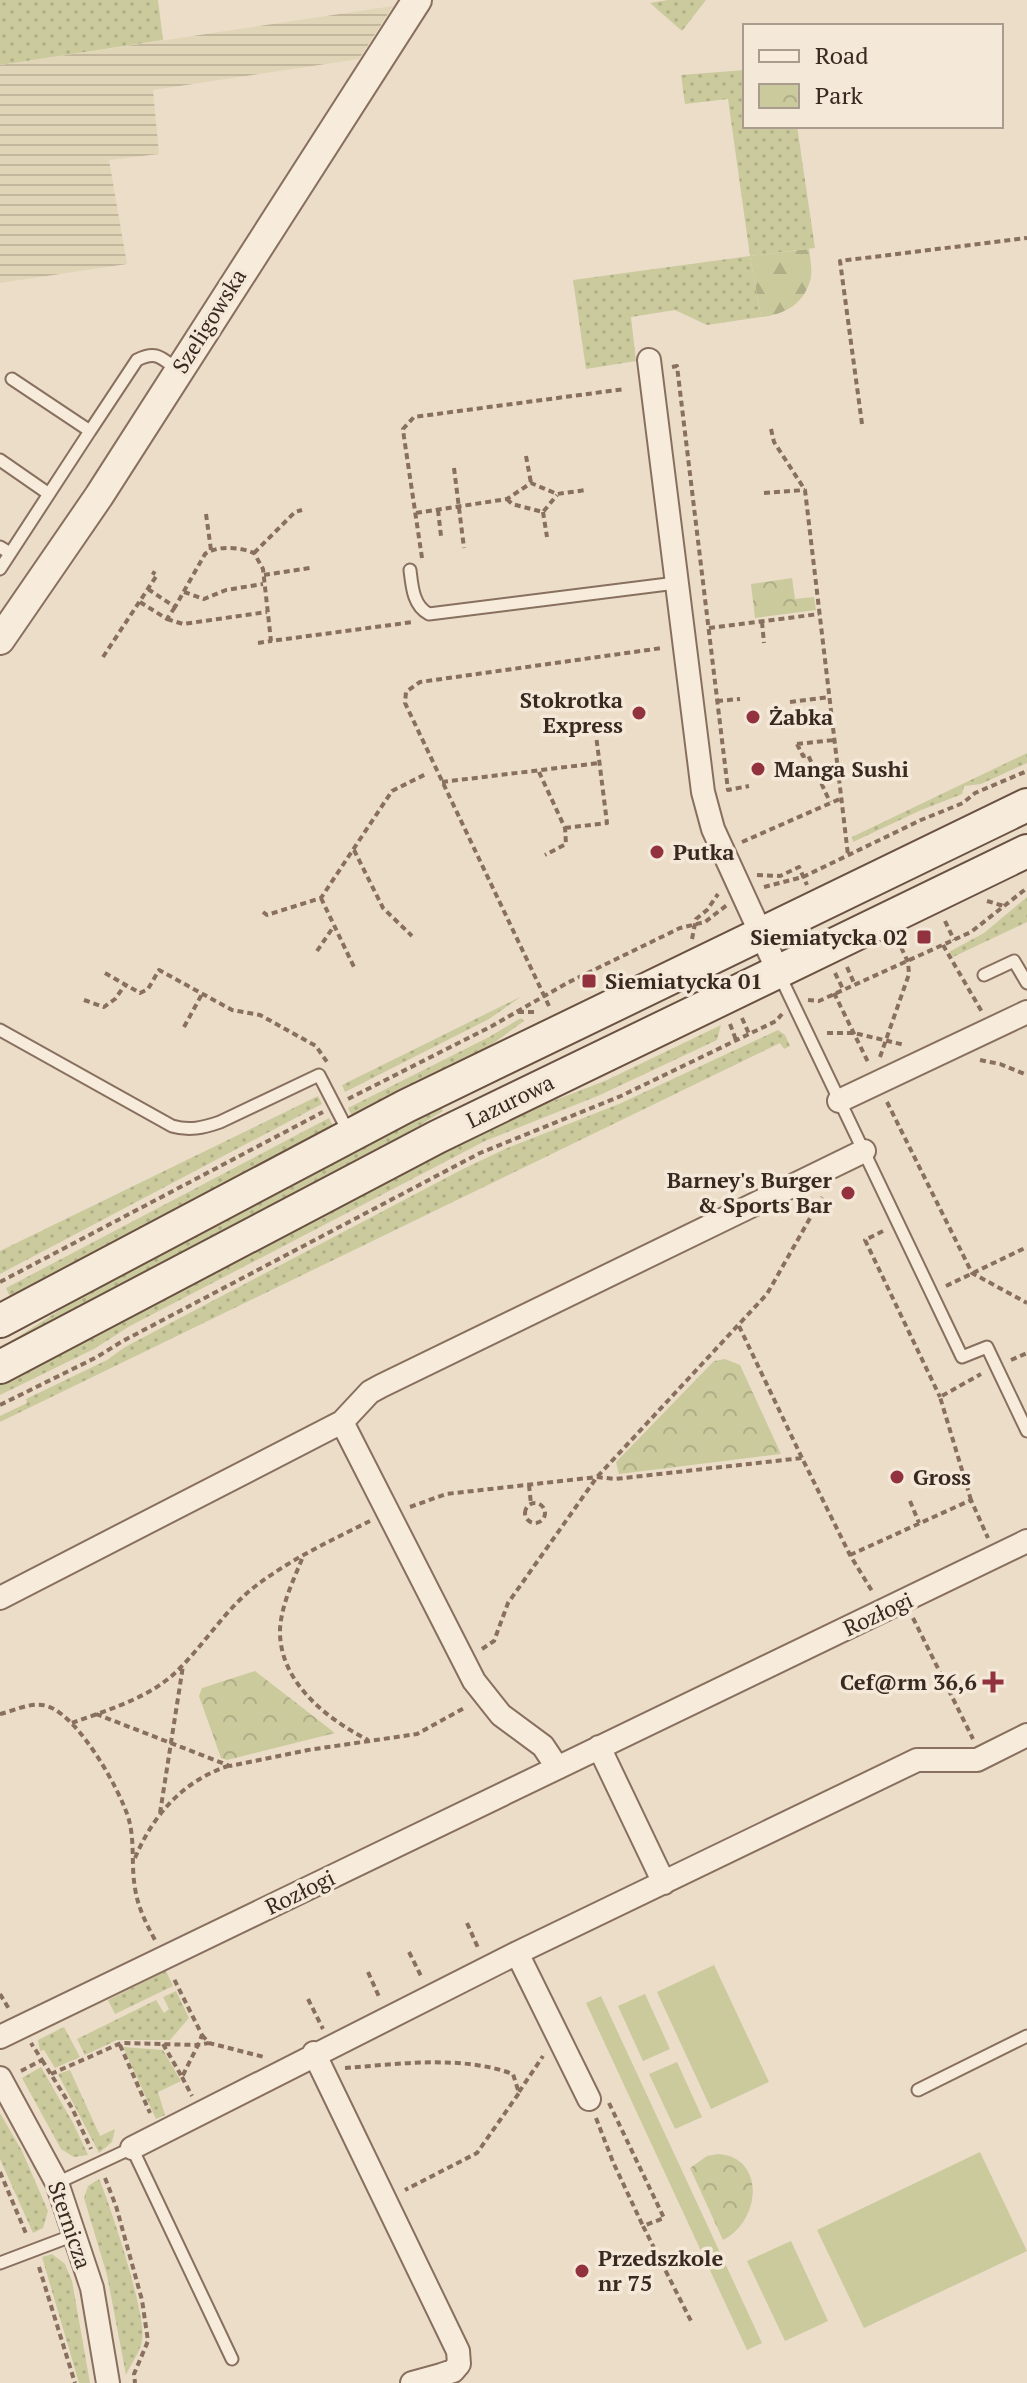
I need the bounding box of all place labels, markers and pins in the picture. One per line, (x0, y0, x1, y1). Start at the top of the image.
place label: Stokrotka Express (520, 685, 623, 739)
place label: Żabka (769, 702, 833, 731)
marker: Stokrotka Express (630, 704, 648, 722)
marker: Żabka (744, 708, 762, 726)
place label: Manga Sushi (774, 754, 909, 783)
marker: Manga Sushi (749, 760, 767, 778)
place label: Putka (673, 837, 735, 866)
marker: Putka (648, 843, 666, 861)
place label: Siemiatycka 02 (750, 922, 908, 951)
marker: Siemiatycka 02 (915, 928, 933, 946)
place label: Siemiatycka 01 (605, 966, 763, 995)
marker: Siemiatycka 01 (580, 972, 598, 990)
place label: Barney's Burger & Sports Bar (667, 1165, 833, 1219)
marker: Barney's Burger & Sports Bar (839, 1184, 857, 1202)
place label: Gross (913, 1462, 971, 1491)
marker: Gross (888, 1468, 906, 1486)
place label: Cef@rm 36,6 (840, 1667, 977, 1696)
marker: Cef@rm 36,6 (984, 1673, 1002, 1691)
place label: Przedszkole nr 75 (598, 2243, 723, 2297)
marker: Przedszkole nr 75 (573, 2262, 591, 2280)

